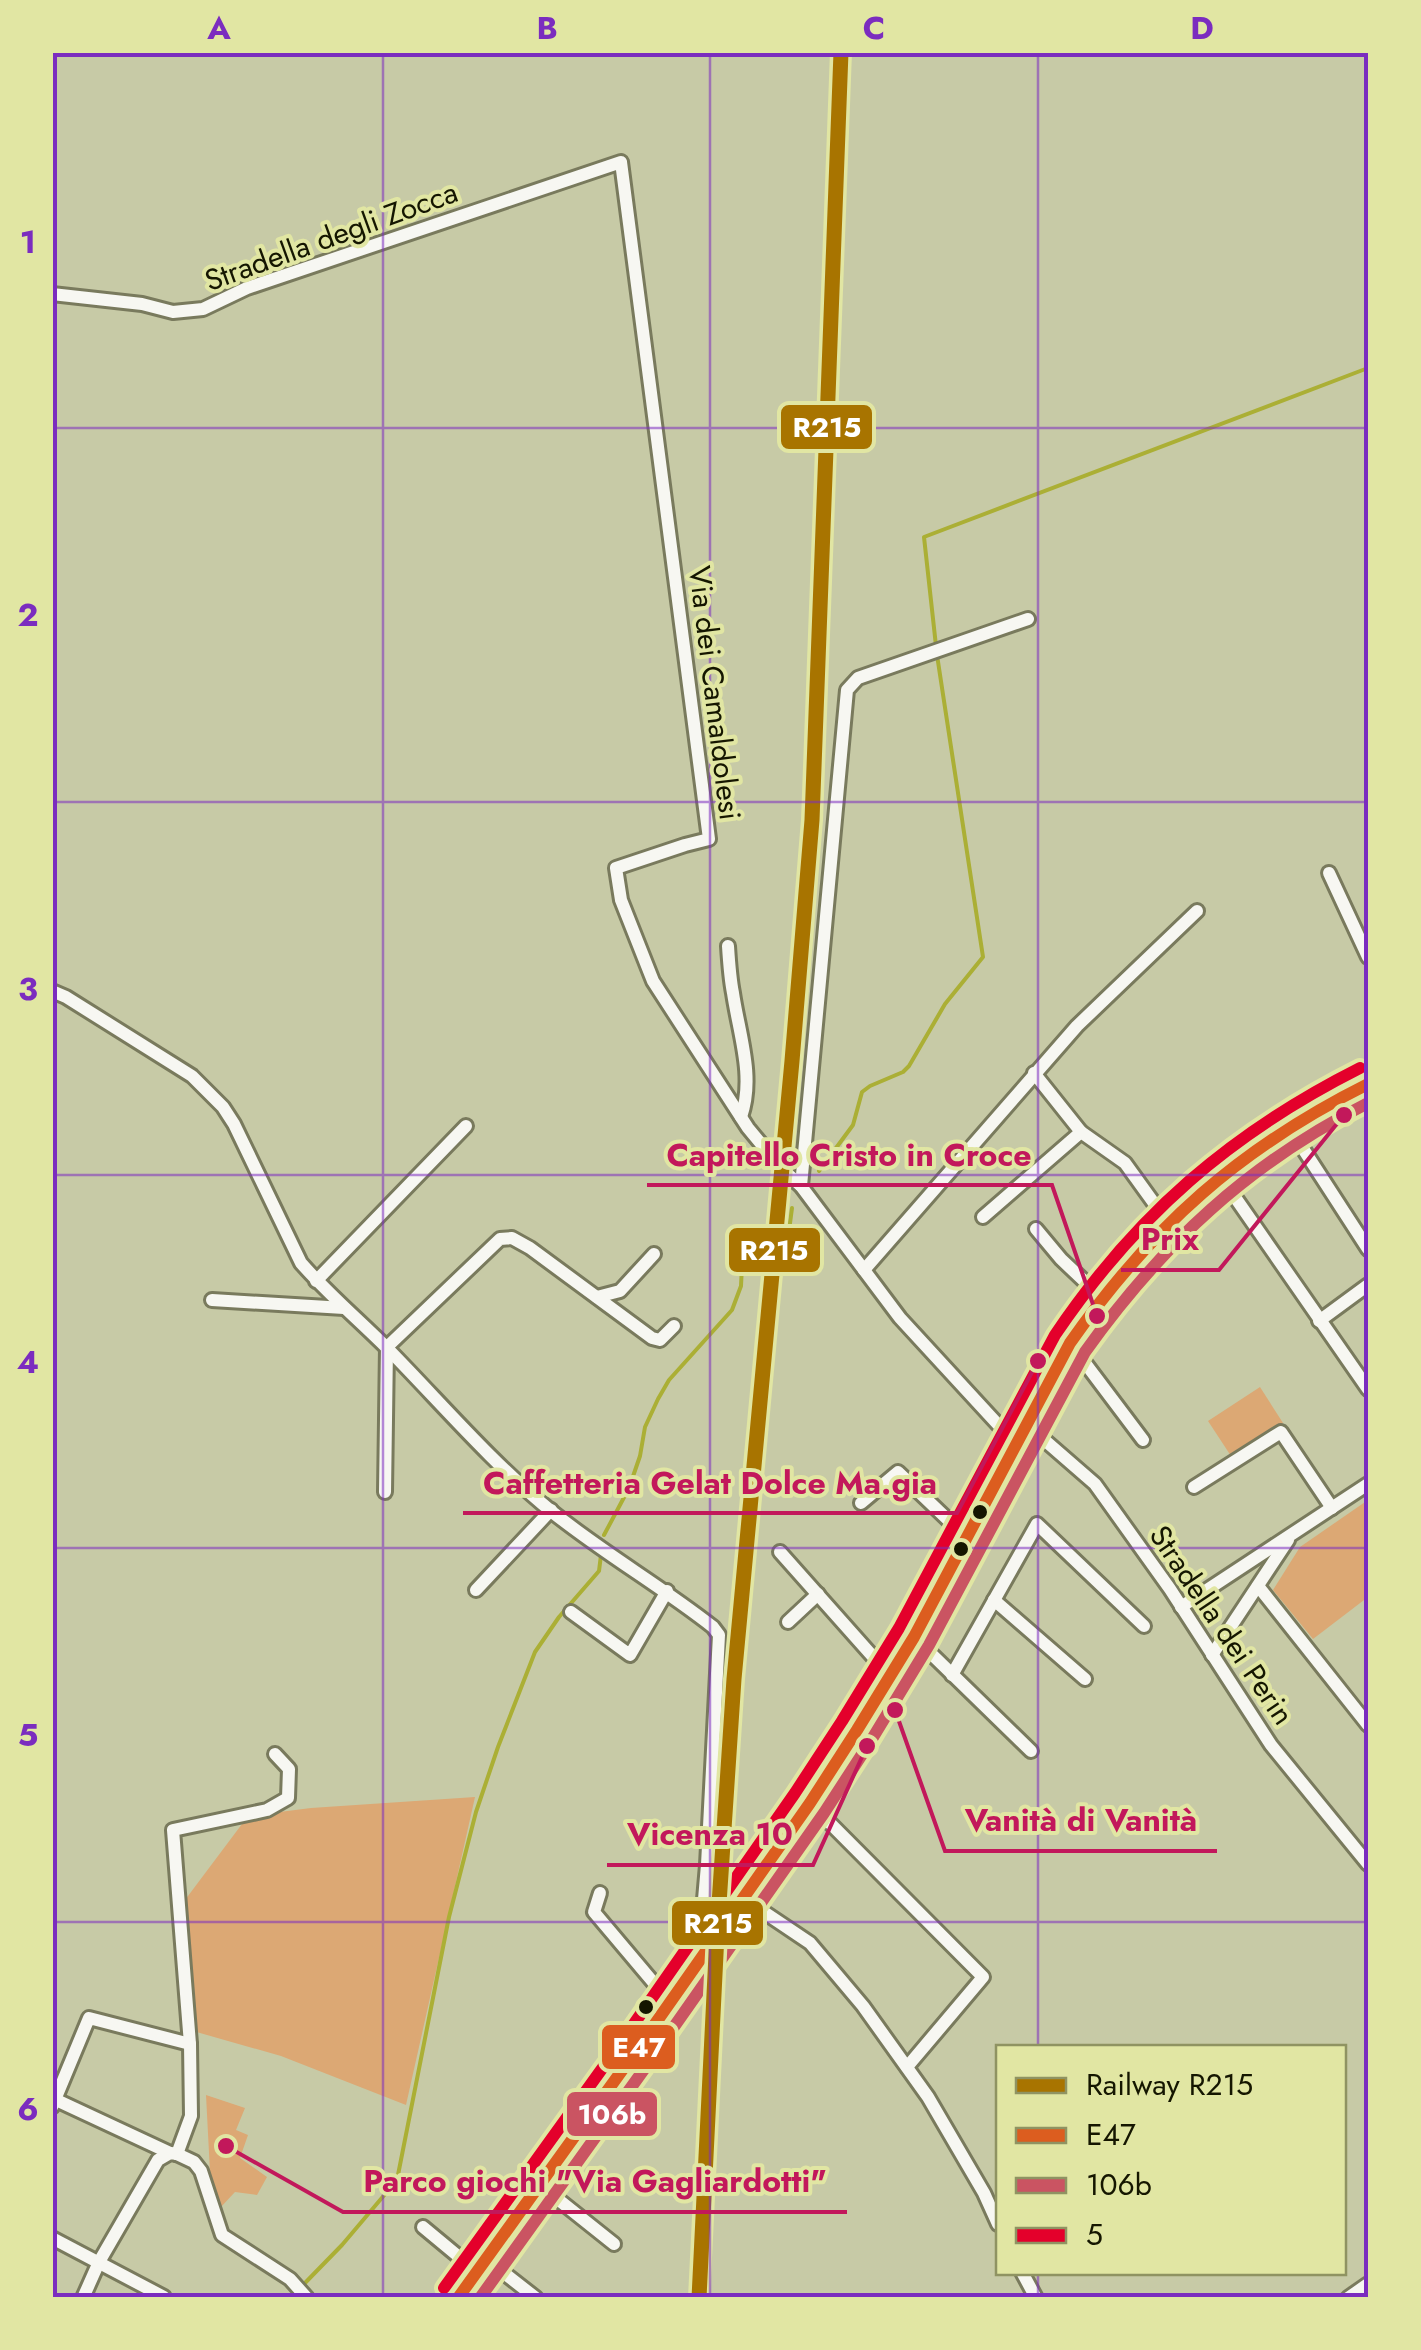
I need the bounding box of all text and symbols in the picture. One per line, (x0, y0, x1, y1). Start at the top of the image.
text: A (206, 5, 231, 51)
text: B (536, 5, 558, 51)
text: C (863, 5, 885, 51)
text: D (1190, 5, 1214, 51)
street label: Stradella degli Zocca (198, 170, 464, 302)
text: 1 (20, 219, 36, 265)
line badge: R215 (779, 403, 874, 451)
text: R215 (793, 407, 861, 448)
street label: Via dei Camaldolesi (678, 563, 752, 823)
text: 2 (18, 592, 39, 638)
text: 3 (18, 966, 38, 1012)
callout: Capitello Cristo in Croce (647, 1123, 1052, 1185)
text: Capitello Cristo in Croce (666, 1132, 1032, 1178)
callout: Prix (1121, 1208, 1219, 1270)
text: Prix (1141, 1216, 1200, 1262)
line badge: R215 (727, 1226, 822, 1274)
text: R215 (740, 1230, 808, 1271)
text: 4 (17, 1339, 39, 1385)
callout: Caffetteria Gelat Dolce Ma.gia (463, 1451, 957, 1513)
text: Caffetteria Gelat Dolce Ma.gia (483, 1460, 937, 1506)
unlabelled marker (970, 1502, 990, 1522)
street label: Stradella dei Perin (1139, 1517, 1305, 1733)
unlabelled marker (951, 1539, 971, 1559)
text: 5 (18, 1712, 38, 1758)
callout: Vanità di Vanità (945, 1789, 1217, 1851)
text: Vanità di Vanità (964, 1797, 1197, 1843)
callout: Vicenza 10 (607, 1803, 813, 1865)
text: Vicenza 10 (626, 1811, 793, 1857)
line badge: R215 (670, 1899, 765, 1947)
text: R215 (684, 1903, 752, 1944)
unlabelled marker (636, 1997, 656, 2017)
line badge: E47 (600, 2023, 677, 2071)
text: E47 (612, 2027, 666, 2068)
legend (996, 2045, 1346, 2275)
text: Railway R215 (1086, 2063, 1253, 2106)
text: 6 (17, 2086, 39, 2132)
line badge: 106b (565, 2090, 659, 2138)
text: 106b (578, 2094, 646, 2135)
text: E47 (1086, 2113, 1136, 2156)
callout: Parco giochi "Via Gagliardotti" (343, 2150, 847, 2212)
text: Parco giochi "Via Gagliardotti" (363, 2158, 827, 2204)
text: 106b (1086, 2163, 1152, 2206)
text: 5 (1086, 2213, 1103, 2256)

